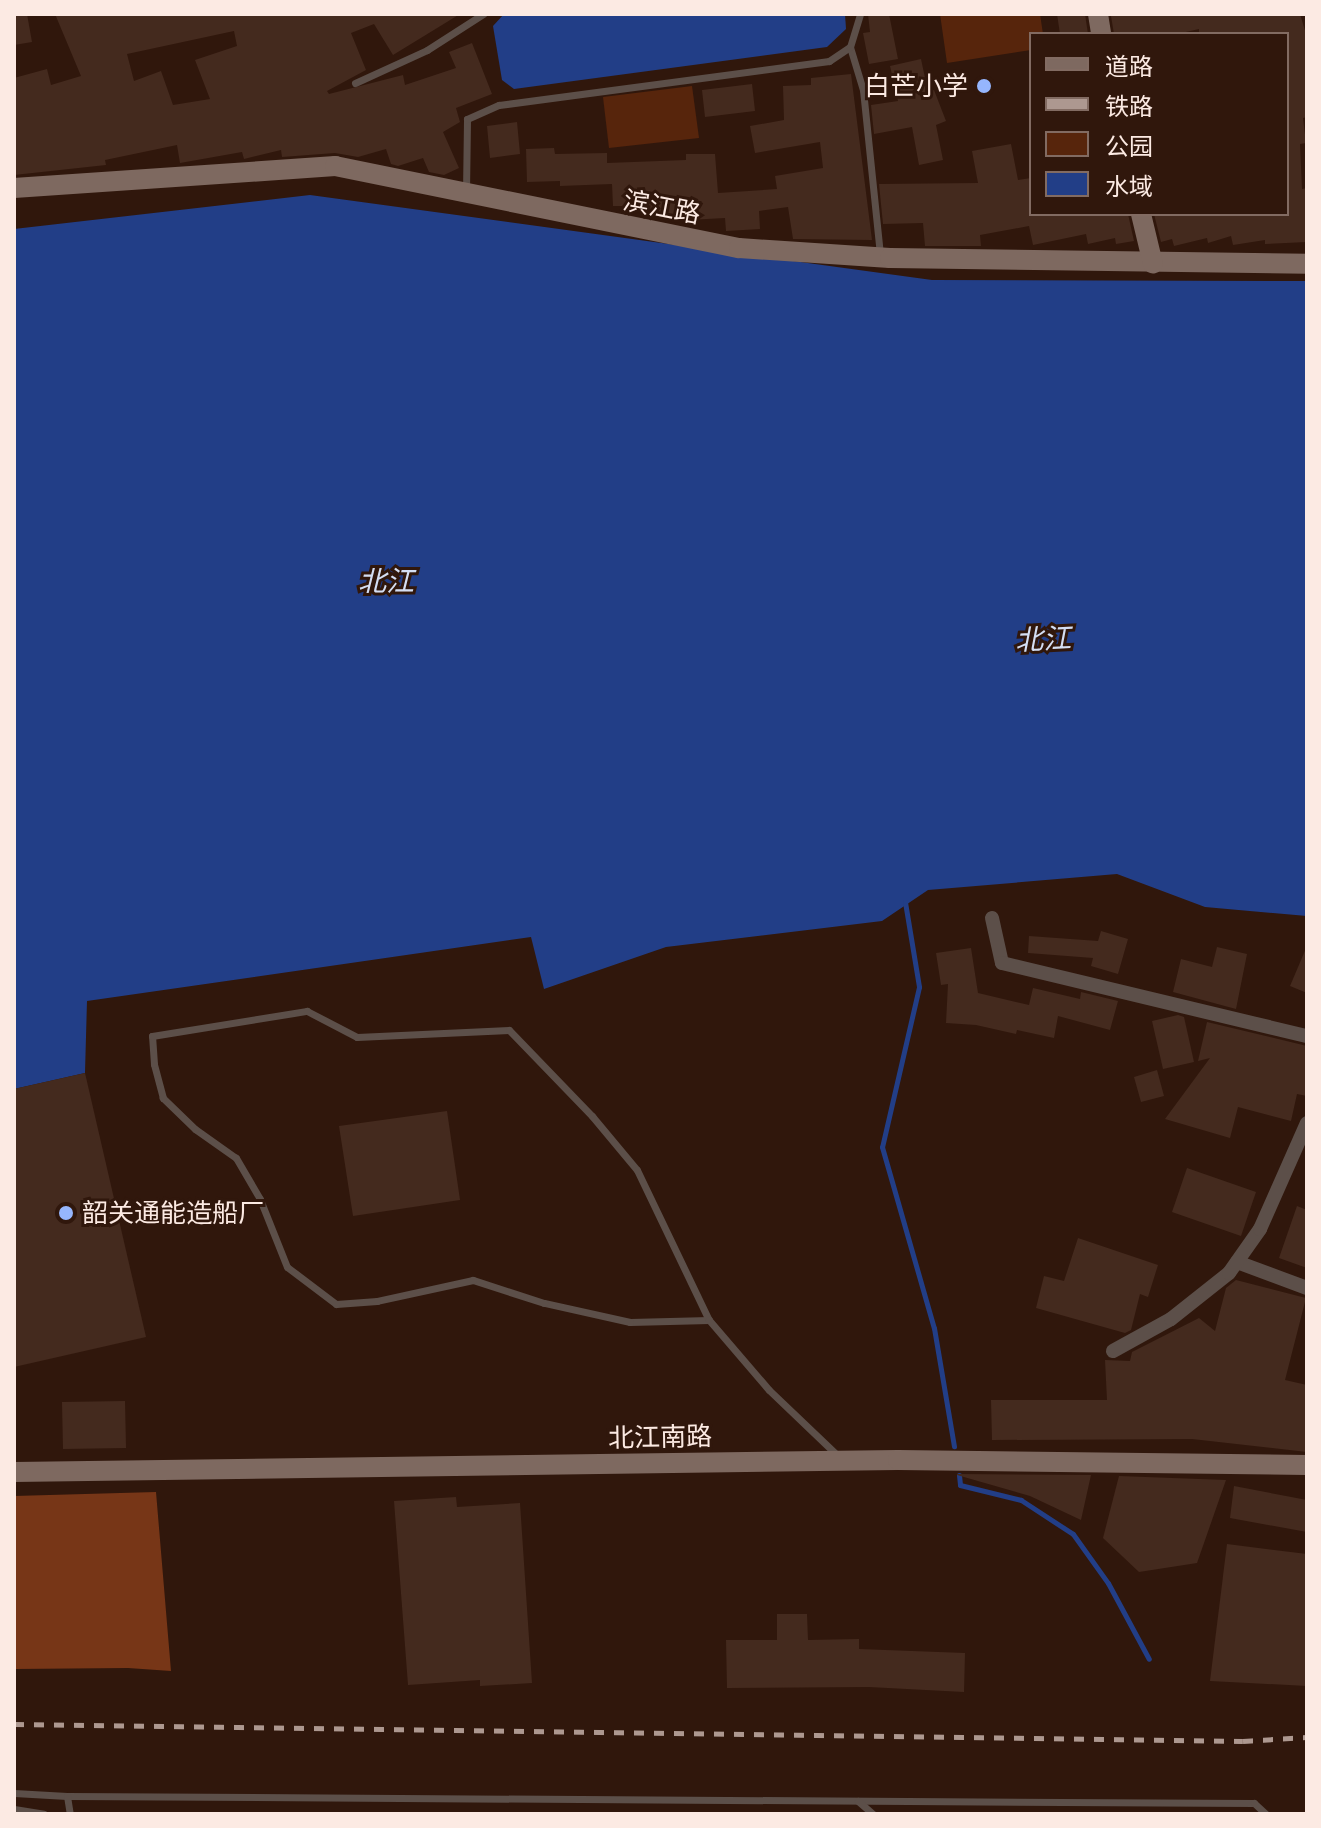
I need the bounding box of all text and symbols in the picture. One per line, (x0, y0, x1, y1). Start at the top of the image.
legend (1029, 32, 1289, 216)
text: 道路 (1105, 51, 1153, 80)
place label: 白芒小学 (864, 70, 968, 102)
marker: 白芒小学 (975, 77, 993, 95)
text: 铁路 (1105, 91, 1153, 120)
text: 公园 (1105, 131, 1153, 160)
text: 水域 (1105, 171, 1153, 200)
street label: 滨江路 (621, 184, 703, 230)
water label: 北江 (358, 563, 414, 597)
water label: 北江 (1014, 620, 1072, 656)
place label: 韶关通能造船厂 (82, 1197, 264, 1229)
marker: 韶关通能造船厂 (57, 1204, 75, 1222)
street label: 北江南路 (608, 1420, 712, 1454)

